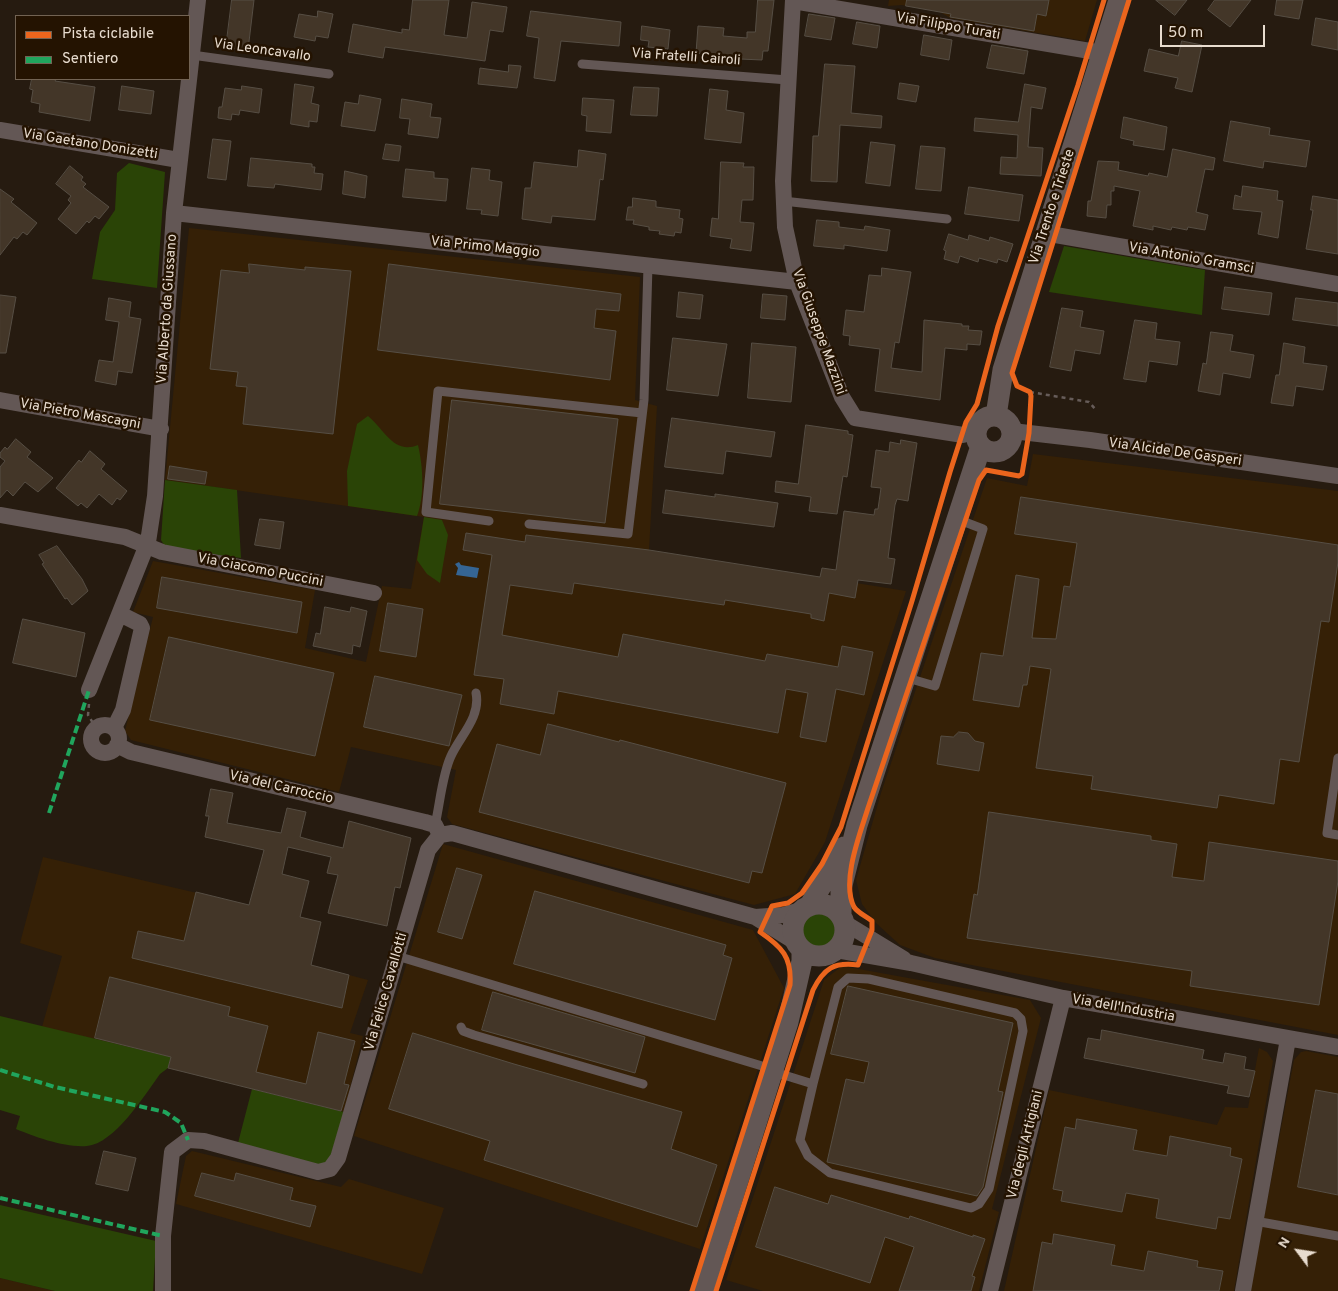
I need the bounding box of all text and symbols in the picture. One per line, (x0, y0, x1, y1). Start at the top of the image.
street label: Via Filippo Turati (895, 10, 1001, 44)
legend (15, 15, 190, 80)
scale bar (1163, 15, 1268, 47)
text: 50 m (1168, 24, 1203, 43)
text: Pista ciclabile (62, 25, 154, 44)
street label: Via Leoncavallo (212, 36, 312, 66)
street label: Via Fratelli Cairoli (631, 46, 741, 70)
text: Sentiero (62, 50, 118, 69)
street label: Via Gaetano Donizetti (21, 126, 159, 164)
street label: Via Trento e Trieste (1026, 147, 1080, 267)
street label: Via Alberto da Giussano (154, 233, 182, 385)
street label: Via Primo Maggio (430, 234, 540, 262)
street label: Via Antonio Gramsci (1127, 240, 1255, 278)
street label: Via Giuseppe Mazzini (787, 267, 849, 397)
street label: Via Pietro Mascagni (18, 396, 142, 434)
street label: Via Alcide De Gasperi (1107, 435, 1243, 471)
street label: Via Giacomo Puccini (196, 551, 324, 591)
street label: Via del Carroccio (227, 768, 335, 808)
street label: Via Felice Cavallotti (362, 931, 412, 1053)
street label: Via dell'Industria (1070, 992, 1176, 1026)
street label: Via degli Artigiani (1004, 1089, 1048, 1201)
north arrow (1273, 1226, 1323, 1276)
text: N (1275, 1234, 1295, 1252)

